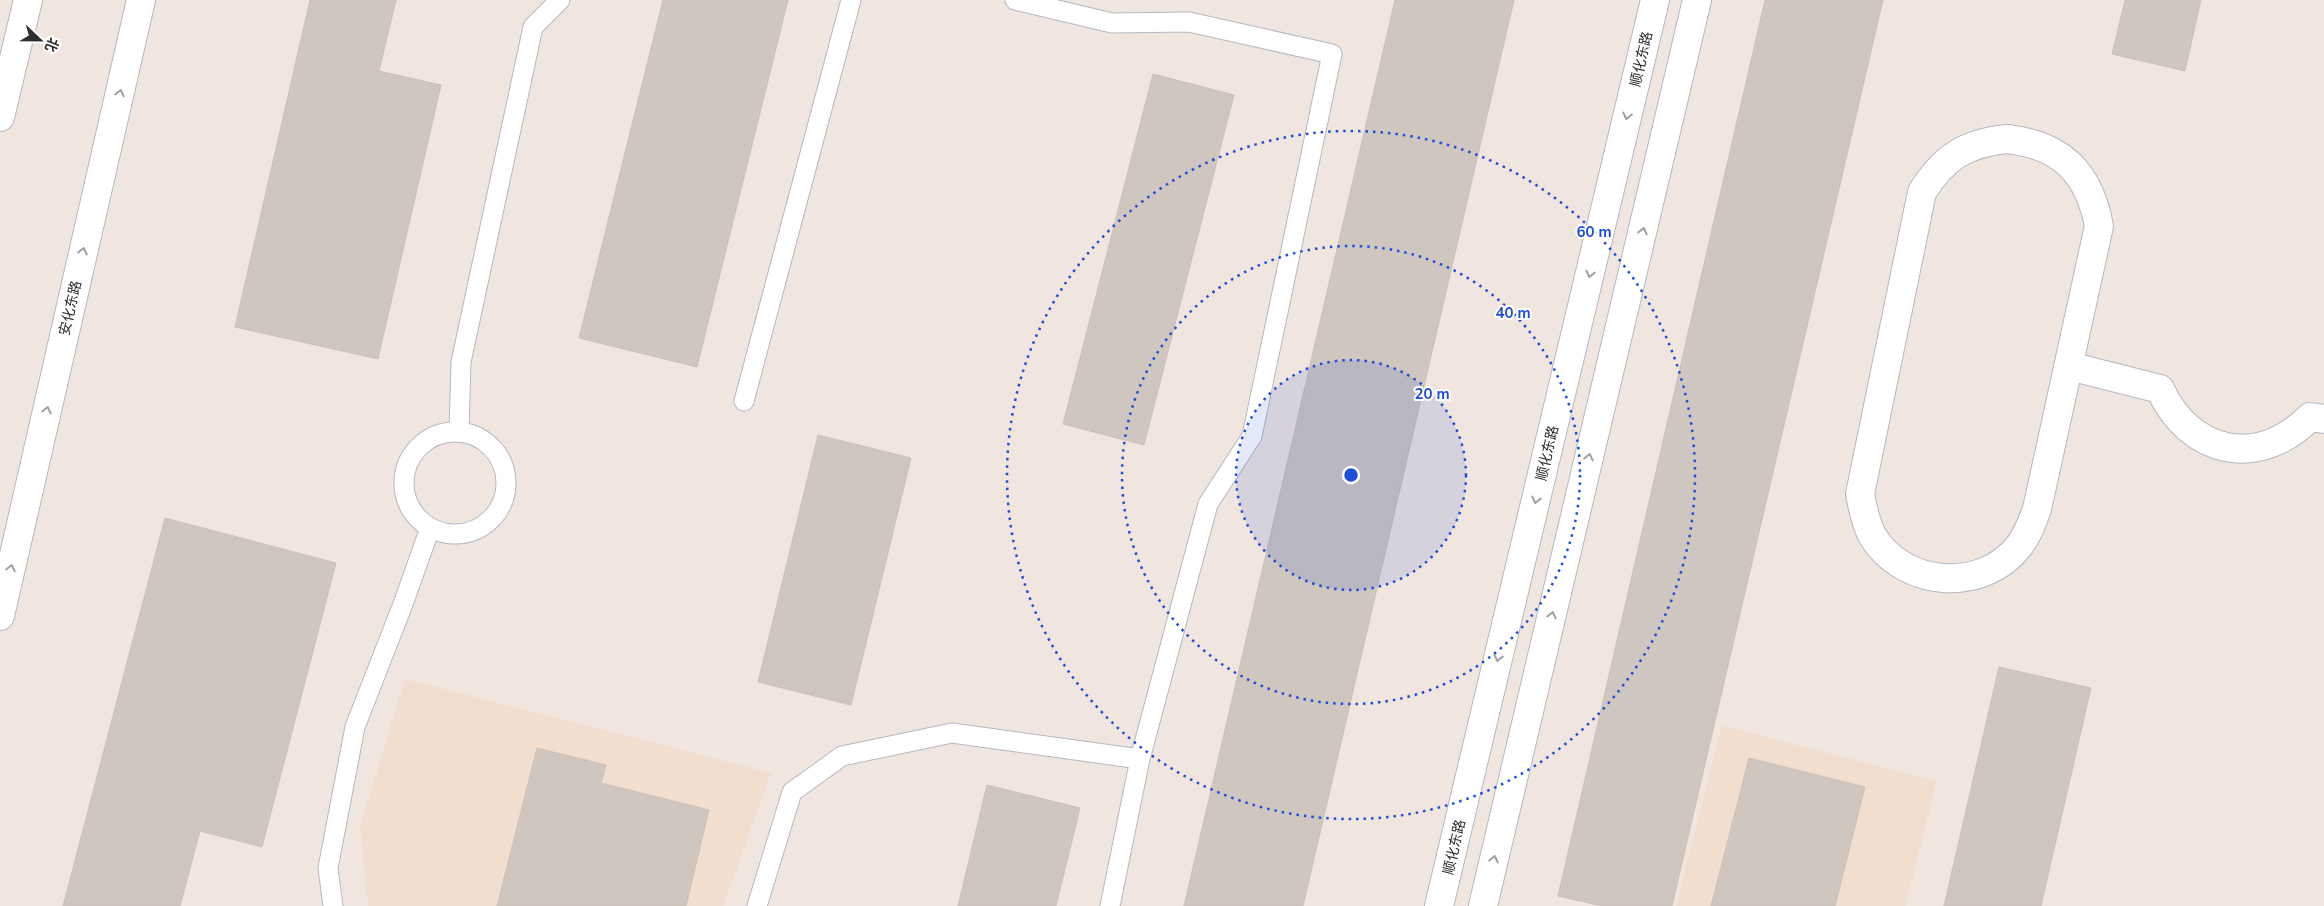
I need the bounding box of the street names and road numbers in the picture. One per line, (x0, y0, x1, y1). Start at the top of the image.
street label: 顺化东路 (1626, 30, 1657, 89)
street label: 安化东路 (55, 279, 86, 338)
street label: 顺化东路 (1532, 424, 1563, 483)
street label: 顺化东路 (1439, 818, 1470, 877)

